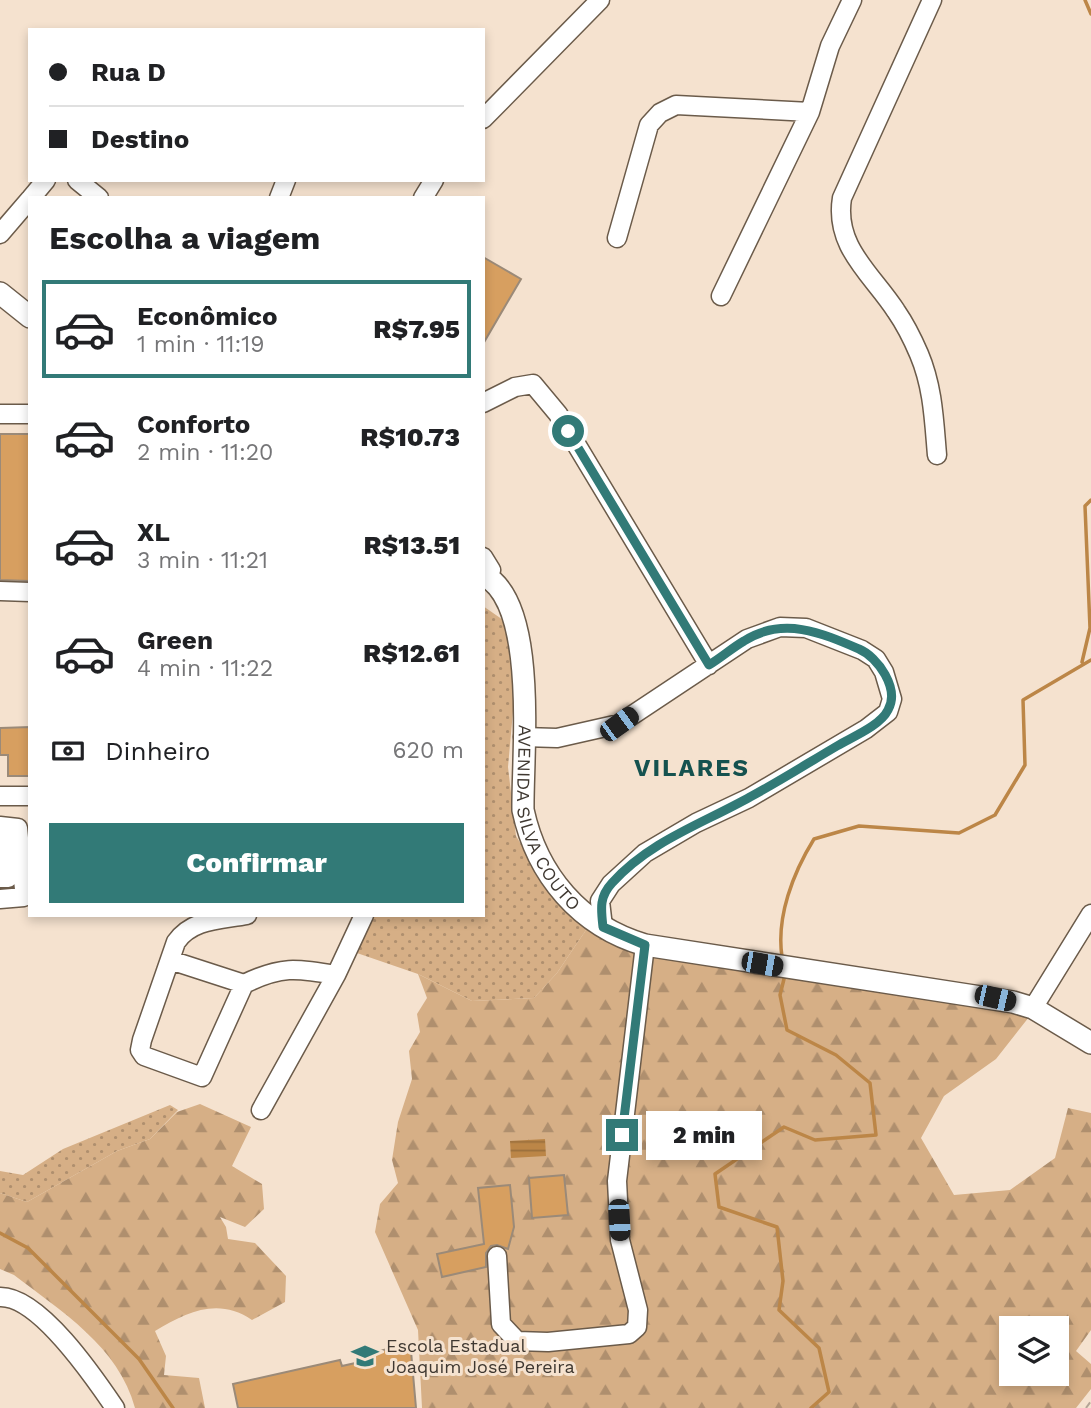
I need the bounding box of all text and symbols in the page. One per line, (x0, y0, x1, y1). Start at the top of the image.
text: Rua D (91, 57, 166, 87)
text: Destino (91, 124, 189, 154)
text: Escolha a viagem (49, 219, 320, 257)
icon: car (53, 298, 116, 361)
text: Econômico (137, 301, 278, 331)
text: R$7.95 (373, 314, 460, 344)
text: 1 min · 11:19 (137, 331, 264, 358)
icon: car (53, 406, 116, 469)
text: Conforto (137, 409, 250, 439)
route start (552, 415, 584, 447)
text: R$10.73 (360, 422, 460, 452)
text: 2 min · 11:20 (137, 439, 273, 466)
icon: car (53, 514, 116, 577)
text: XL (137, 517, 170, 547)
text: R$13.51 (363, 530, 460, 560)
text: 3 min · 11:21 (137, 547, 268, 574)
icon: car (53, 622, 116, 685)
text: Green (137, 625, 213, 655)
text: R$12.61 (363, 638, 460, 668)
text: 4 min · 11:22 (137, 655, 273, 682)
car (596, 703, 643, 745)
street label: AVENIDA SILVA COUTO (513, 724, 585, 914)
icon: cash (49, 732, 87, 770)
text: Dinheiro (105, 736, 210, 766)
text: 620 m (393, 737, 464, 764)
district label: VILARES (634, 754, 750, 782)
button: Confirmar (49, 823, 464, 903)
car (740, 950, 785, 978)
car (973, 983, 1018, 1013)
callout: 2 min (646, 1110, 762, 1160)
route end (606, 1119, 638, 1151)
text: 2 min (673, 1122, 735, 1149)
car (608, 1198, 631, 1242)
map controls (999, 1316, 1069, 1386)
button: layers (999, 1316, 1069, 1386)
place label: Escola Estadual Joaquim José Pereira (386, 1335, 575, 1377)
school or university icon: Escola Estadual Joaquim José Pereira (350, 1341, 380, 1371)

